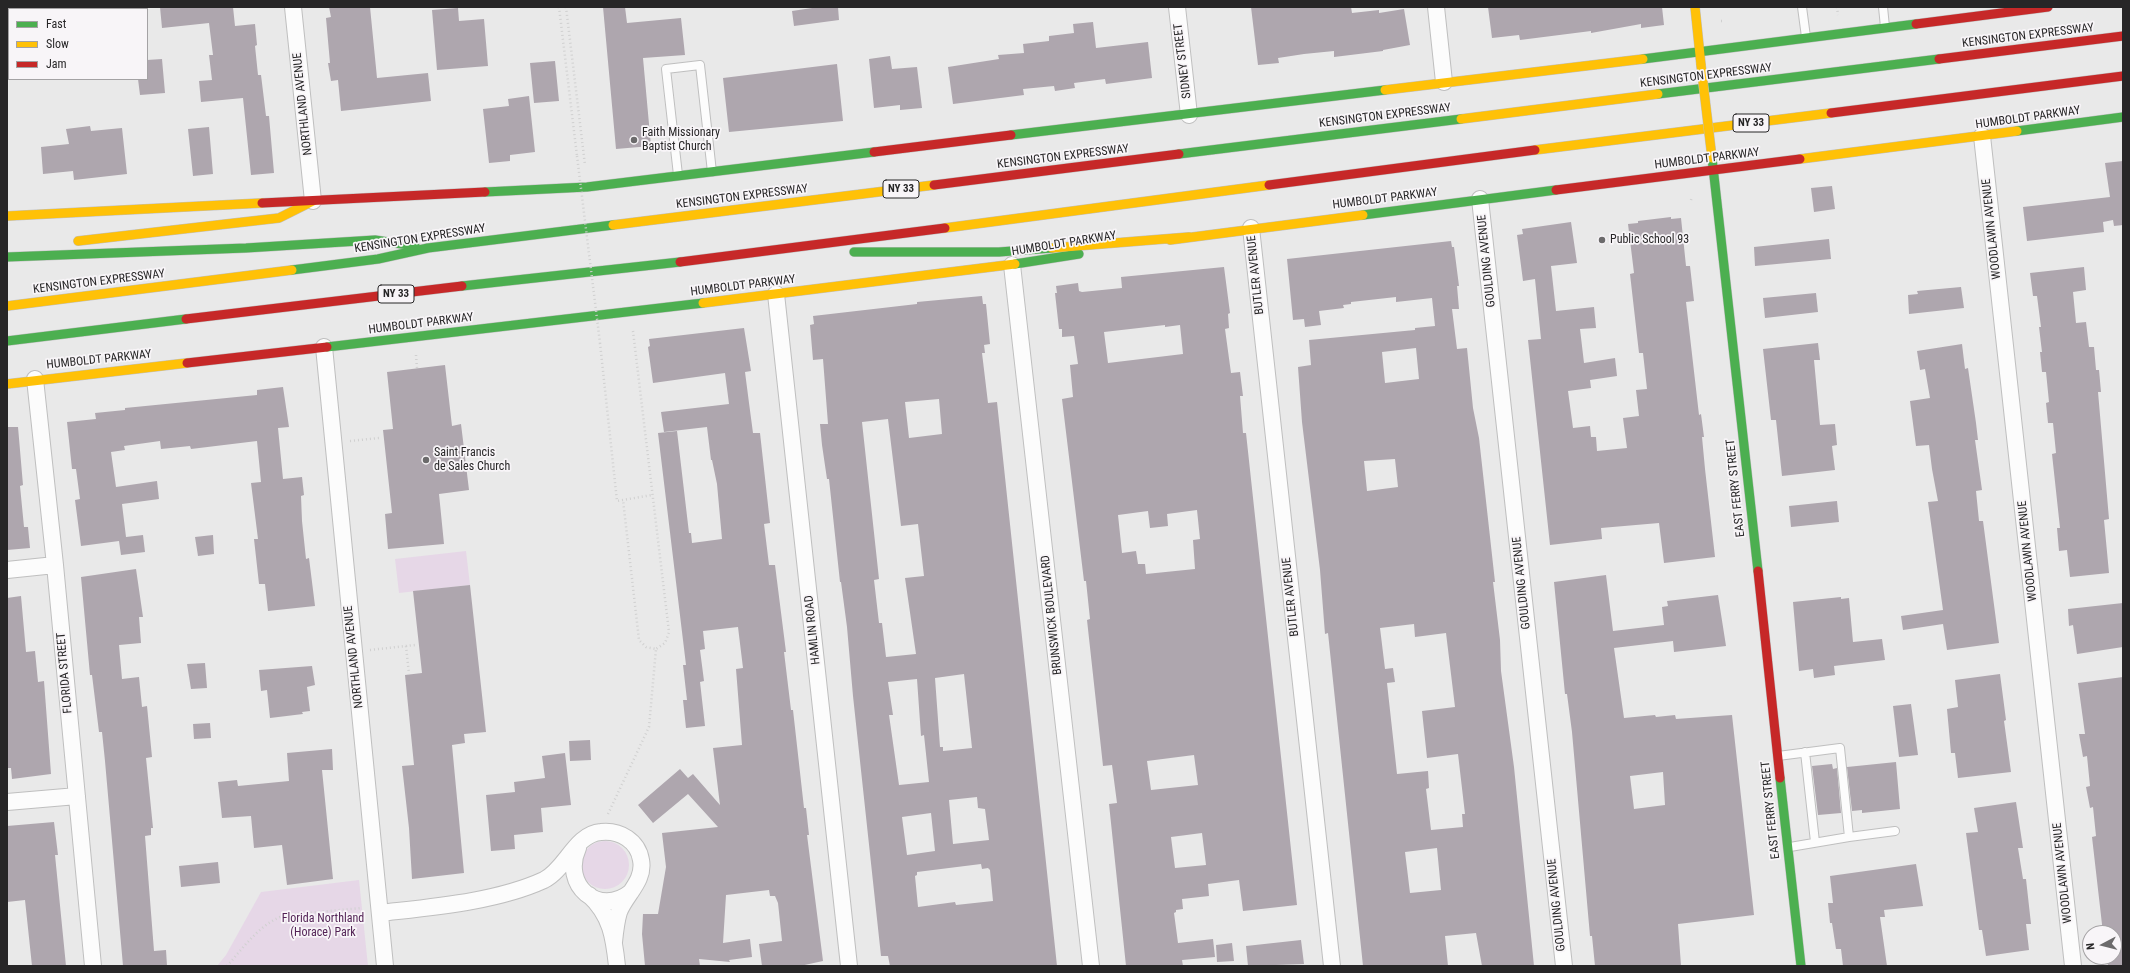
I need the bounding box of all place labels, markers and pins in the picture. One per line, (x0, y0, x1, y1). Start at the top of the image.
place label: Faith Missionary Baptist Church (642, 126, 720, 154)
marker: Faith Missionary Baptist Church (629, 135, 639, 145)
place label: Public School 93 (1610, 233, 1689, 247)
marker: Public School 93 (1597, 235, 1607, 245)
place label: Saint Francis de Sales Church (434, 446, 510, 474)
marker: Saint Francis de Sales Church (421, 455, 431, 465)

